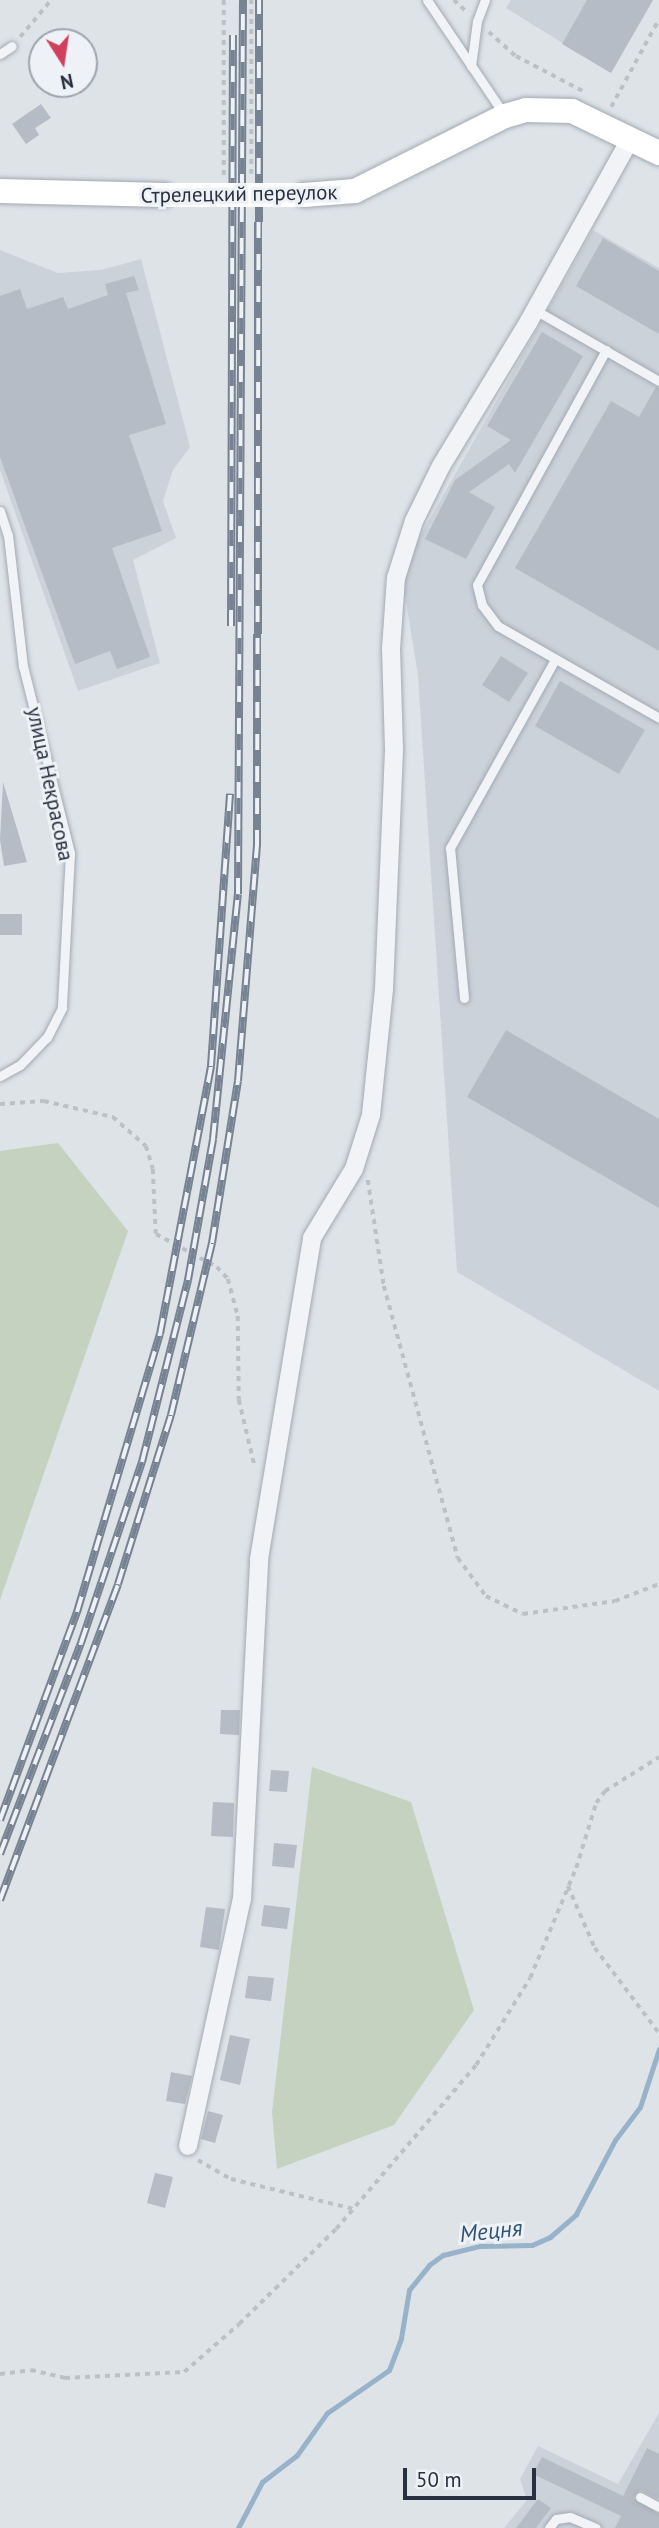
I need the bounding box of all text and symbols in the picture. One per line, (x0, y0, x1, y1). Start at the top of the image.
north arrow (28, 28, 98, 98)
text: N (58, 69, 76, 95)
street label: Стрелецкий переулок (140, 180, 338, 208)
street label: улица Некрасова (21, 705, 79, 863)
water label: Мецня (458, 2214, 524, 2248)
scale bar (407, 2454, 540, 2498)
text: 50 m (416, 2466, 462, 2493)

